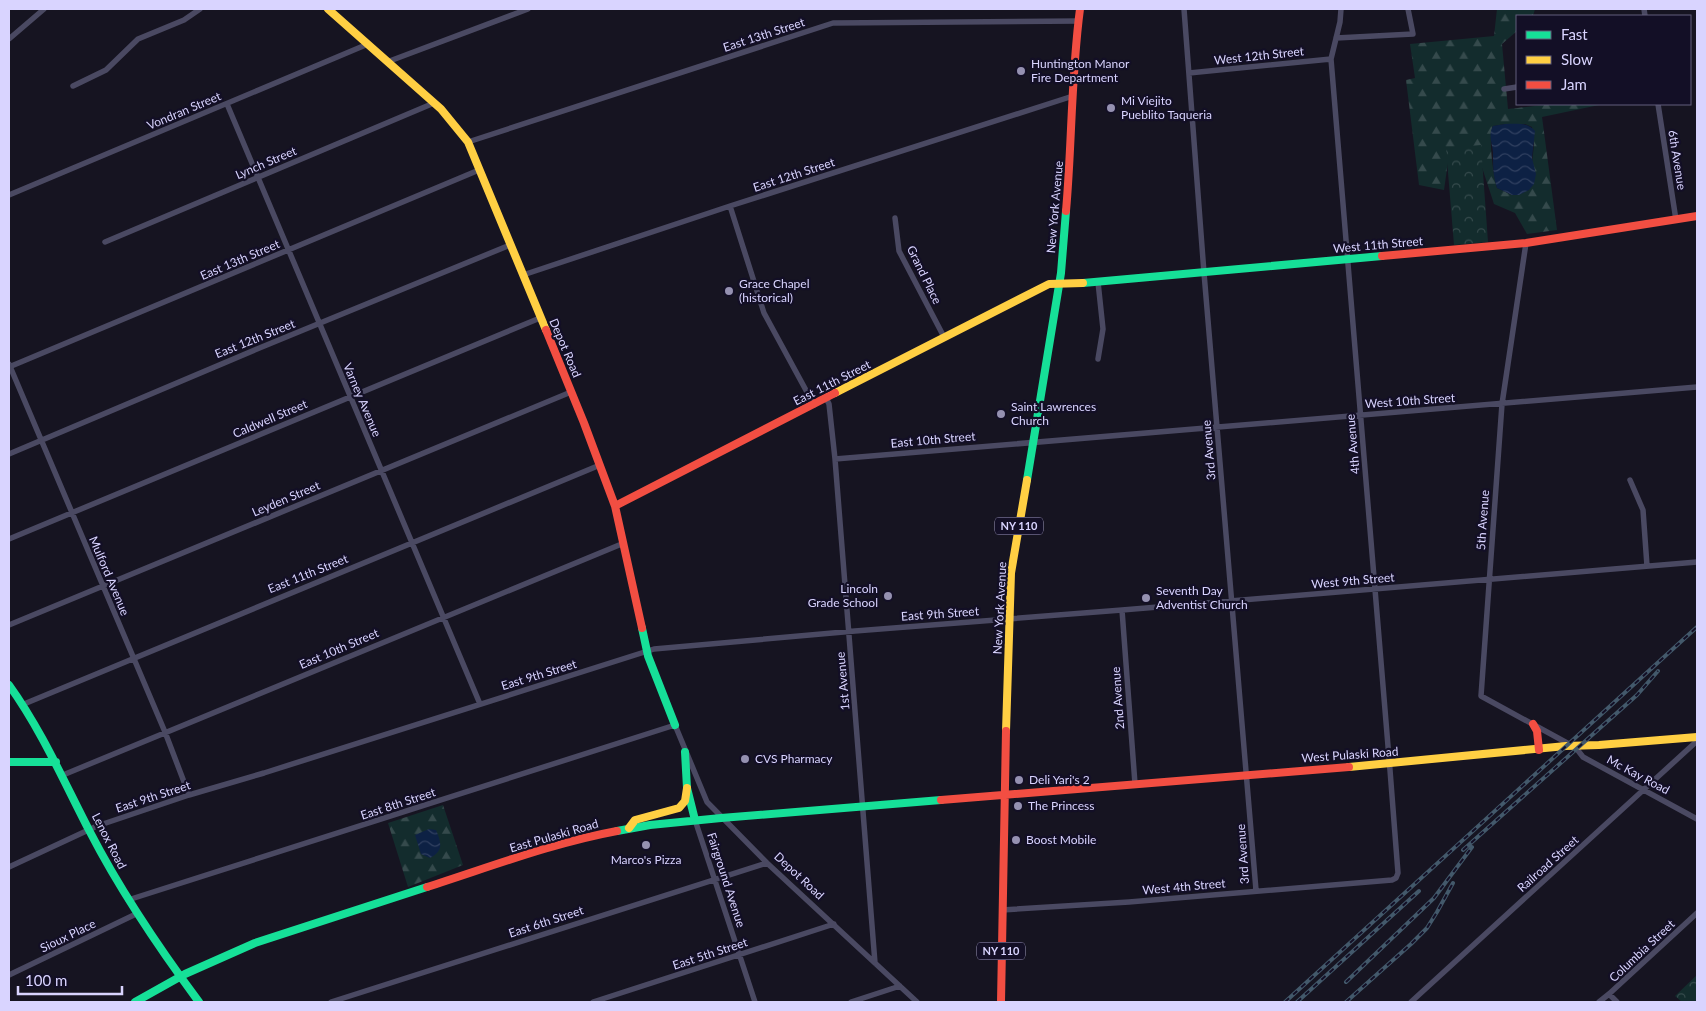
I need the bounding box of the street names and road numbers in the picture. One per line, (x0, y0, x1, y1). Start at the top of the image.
street label: East 13th Street (721, 14, 807, 55)
street label: West 12th Street (1213, 43, 1305, 68)
street label: Vondran Street (144, 88, 224, 133)
street label: 6th Avenue (1665, 129, 1690, 191)
street label: Lynch Street (233, 143, 299, 182)
street label: East 12th Street (751, 154, 837, 195)
street label: New York Avenue (1043, 160, 1066, 254)
street label: West 11th Street (1332, 233, 1424, 256)
street label: East 13th Street (198, 236, 282, 283)
street label: Grand Place (904, 243, 945, 307)
street label: East 12th Street (213, 315, 298, 361)
street label: Depot Road (546, 316, 585, 380)
street label: East 11th Street (791, 356, 874, 409)
street label: Varney Avenue (340, 361, 385, 439)
street label: West 10th Street (1364, 390, 1456, 411)
street label: Caldwell Street (230, 396, 310, 441)
street label: 4th Avenue (1342, 413, 1363, 475)
street label: 3rd Avenue (1198, 419, 1219, 481)
street label: East 10th Street (890, 428, 977, 451)
street label: Leyden Street (250, 477, 323, 520)
street label: 5th Avenue (1473, 489, 1492, 551)
road number: NY 110 (995, 518, 1043, 534)
street label: Mulford Avenue (86, 534, 133, 618)
street label: East 11th Street (266, 550, 351, 596)
street label: New York Avenue (990, 561, 1009, 655)
street label: West 9th Street (1311, 569, 1396, 592)
street label: East 9th Street (901, 603, 980, 624)
street label: East 10th Street (297, 625, 381, 672)
street label: 1st Avenue (832, 651, 853, 711)
street label: East 9th Street (499, 656, 579, 693)
street label: 2nd Avenue (1108, 666, 1127, 730)
street label: West Pulaski Road (1301, 744, 1399, 765)
street label: Mc Kay Road (1604, 752, 1672, 797)
street label: East 9th Street (113, 777, 193, 816)
street label: East 8th Street (358, 784, 438, 823)
street label: Lenox Road (89, 810, 130, 871)
street label: East Pulaski Road (508, 816, 600, 855)
street label: 3rd Avenue (1233, 823, 1252, 885)
street label: Fairground Avenue (704, 831, 749, 929)
street label: Railroad Street (1514, 832, 1582, 895)
street label: Depot Road (771, 849, 827, 903)
street label: West 4th Street (1142, 875, 1227, 898)
street label: East 6th Street (506, 902, 586, 941)
street label: Sioux Place (38, 916, 98, 955)
street label: Columbia Street (1606, 916, 1678, 985)
street label: East 5th Street (670, 934, 750, 973)
road number: NY 110 (977, 942, 1025, 959)

